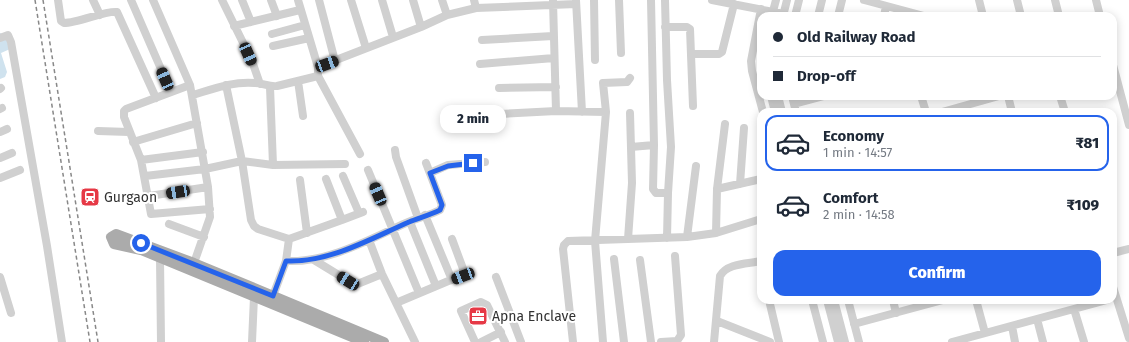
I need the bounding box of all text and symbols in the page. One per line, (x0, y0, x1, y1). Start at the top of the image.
text: Old Railway Road (797, 28, 916, 46)
car (238, 41, 258, 67)
car (314, 54, 340, 74)
car (155, 66, 175, 92)
text: Drop-off (797, 67, 856, 85)
callout: 2 min (440, 105, 506, 133)
text: 2 min (457, 111, 489, 126)
icon: car (775, 125, 811, 161)
text: Economy (823, 127, 884, 145)
text: ₹81 (1075, 134, 1099, 152)
text: 1 min · 14:57 (823, 145, 892, 160)
route end (464, 154, 482, 172)
car (368, 181, 388, 207)
car (165, 184, 191, 200)
station icon: Gurgaon (79, 186, 101, 208)
icon: car (775, 187, 811, 223)
place label: Gurgaon (104, 189, 157, 206)
text: Comfort (823, 189, 879, 207)
text: ₹109 (1066, 196, 1099, 214)
text: 2 min · 14:58 (823, 207, 895, 222)
route start (132, 234, 150, 252)
button: Confirm (773, 250, 1101, 296)
car (450, 266, 476, 286)
car (335, 270, 361, 292)
office icon: Apna Enclave (467, 305, 489, 327)
place label: Apna Enclave (492, 308, 576, 325)

